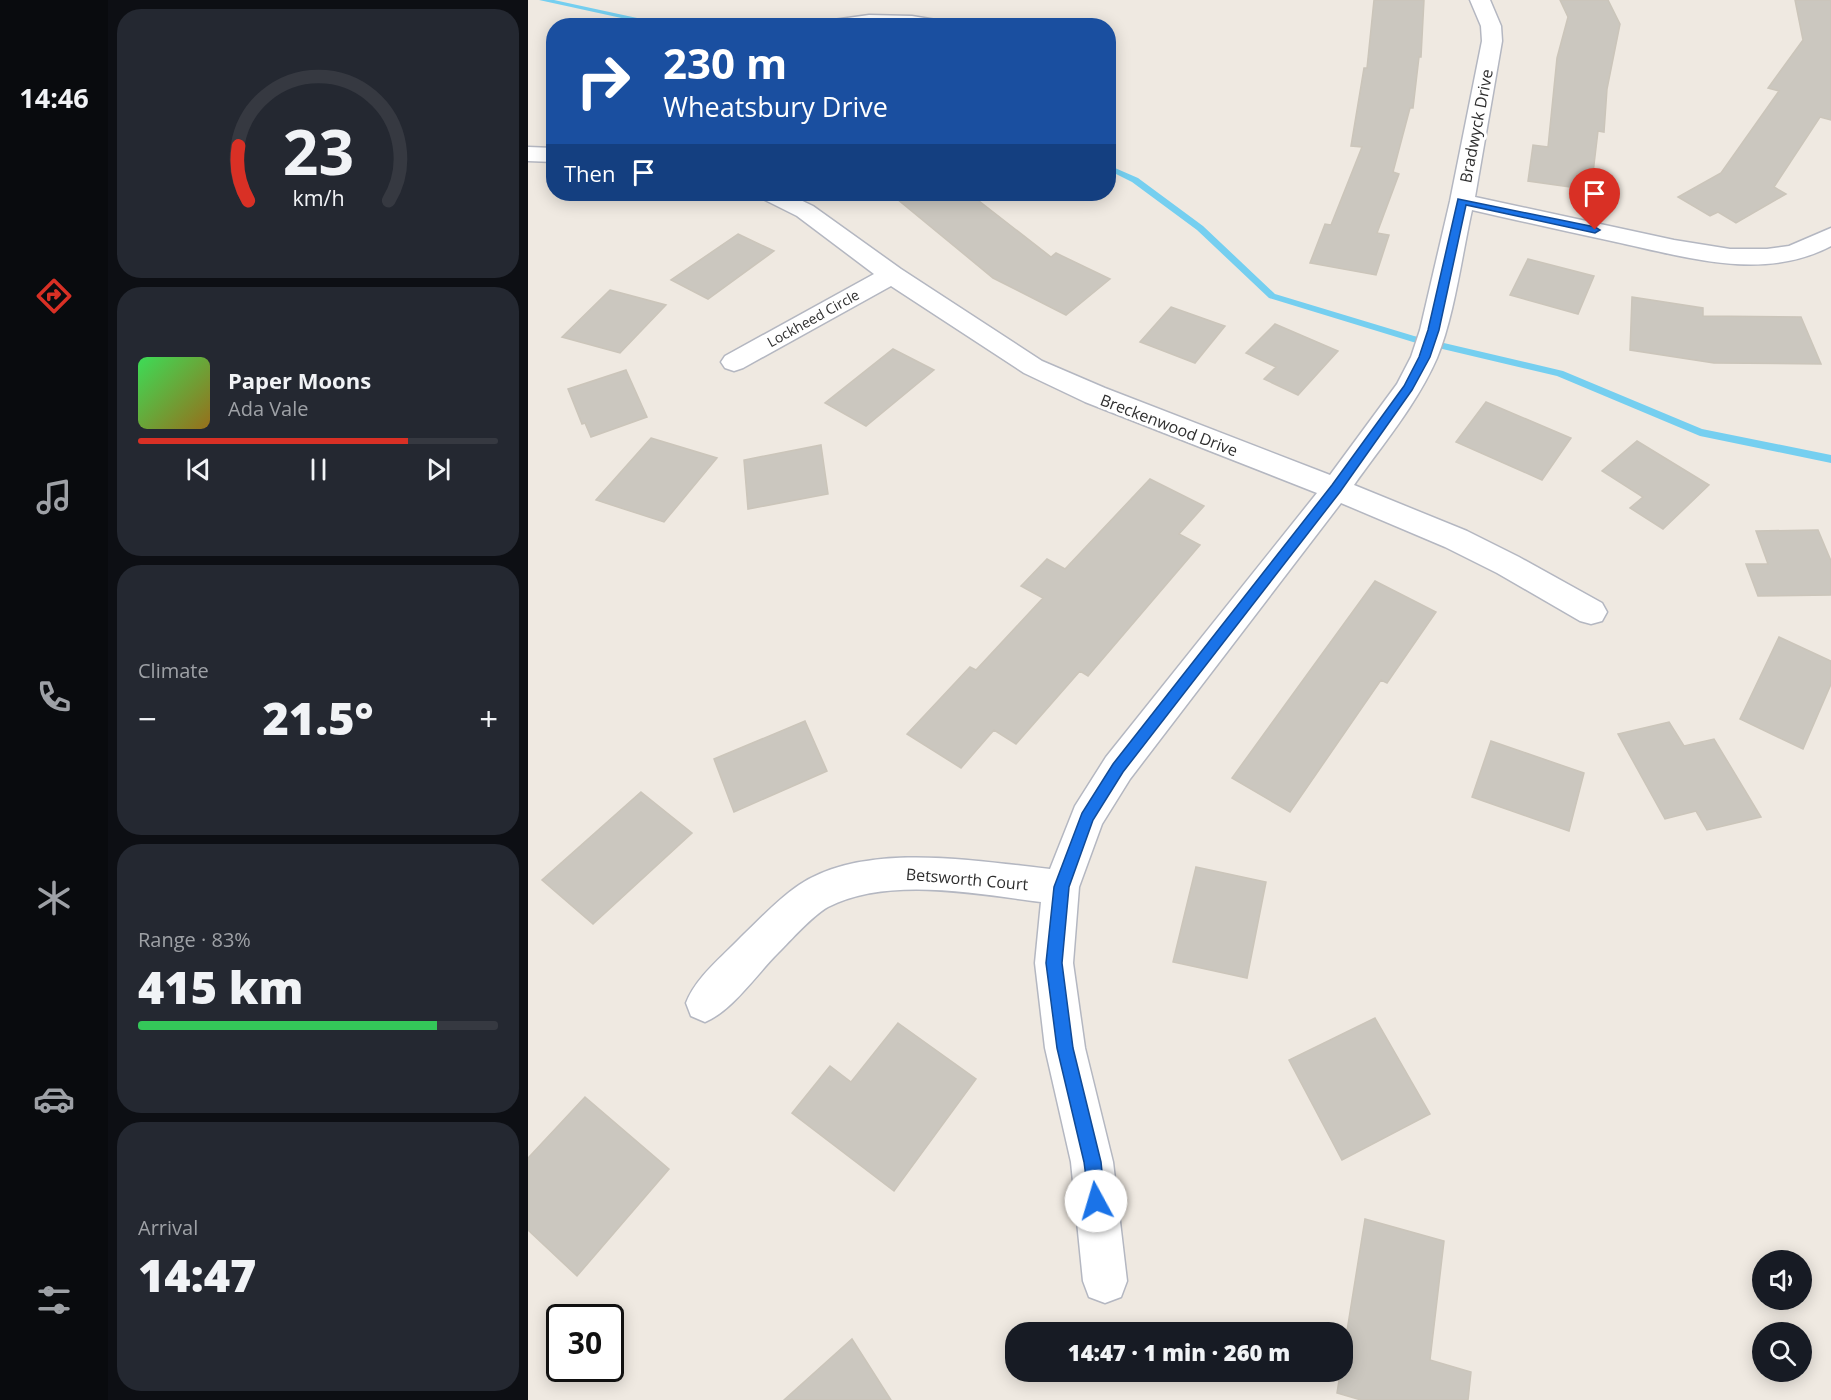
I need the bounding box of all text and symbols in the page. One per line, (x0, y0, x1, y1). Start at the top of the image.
text: 230 m (663, 34, 787, 91)
icon: right (564, 42, 642, 120)
street label: Bradwyck Drive (1454, 67, 1498, 185)
text: 14:46 (19, 79, 89, 116)
text: Wheatsbury Drive (663, 88, 888, 125)
text: 23 (282, 108, 354, 193)
icon: arrive (627, 156, 660, 189)
text: Then (564, 158, 615, 188)
pin (1569, 168, 1620, 230)
icon: arrive (1578, 177, 1611, 210)
text: km/h (292, 183, 344, 212)
icon: directions (33, 275, 75, 317)
street label: Lockheed Circle (764, 285, 863, 351)
text: Paper Moons (228, 365, 371, 395)
street label: Breckenwood Drive (1097, 389, 1241, 461)
text: Ada Vale (228, 395, 309, 422)
icon: previous (182, 453, 215, 486)
icon: pause (302, 453, 335, 486)
icon: next (422, 453, 455, 486)
icon: music (33, 476, 75, 518)
text: Climate (138, 657, 209, 684)
icon: phone (33, 676, 75, 718)
text: 21.5° (262, 687, 374, 748)
text: − (138, 696, 157, 741)
text: + (479, 696, 498, 741)
street label: Betsworth Court (905, 863, 1029, 895)
icon: climate (33, 877, 75, 919)
text: Range · 83% (138, 926, 251, 953)
text: 415 km (138, 956, 303, 1017)
icon: car (33, 1078, 75, 1120)
position arrow (1064, 1169, 1128, 1233)
text: Arrival (138, 1214, 198, 1241)
text: 14:47 (138, 1244, 256, 1305)
map controls (1752, 1250, 1812, 1382)
button: sound (1752, 1250, 1812, 1310)
icon: filters (33, 1279, 75, 1321)
speed limit sign: 30 (546, 1304, 624, 1382)
button: search (1752, 1322, 1812, 1382)
text: 14:47 · 1 min · 260 m (1068, 1337, 1290, 1367)

